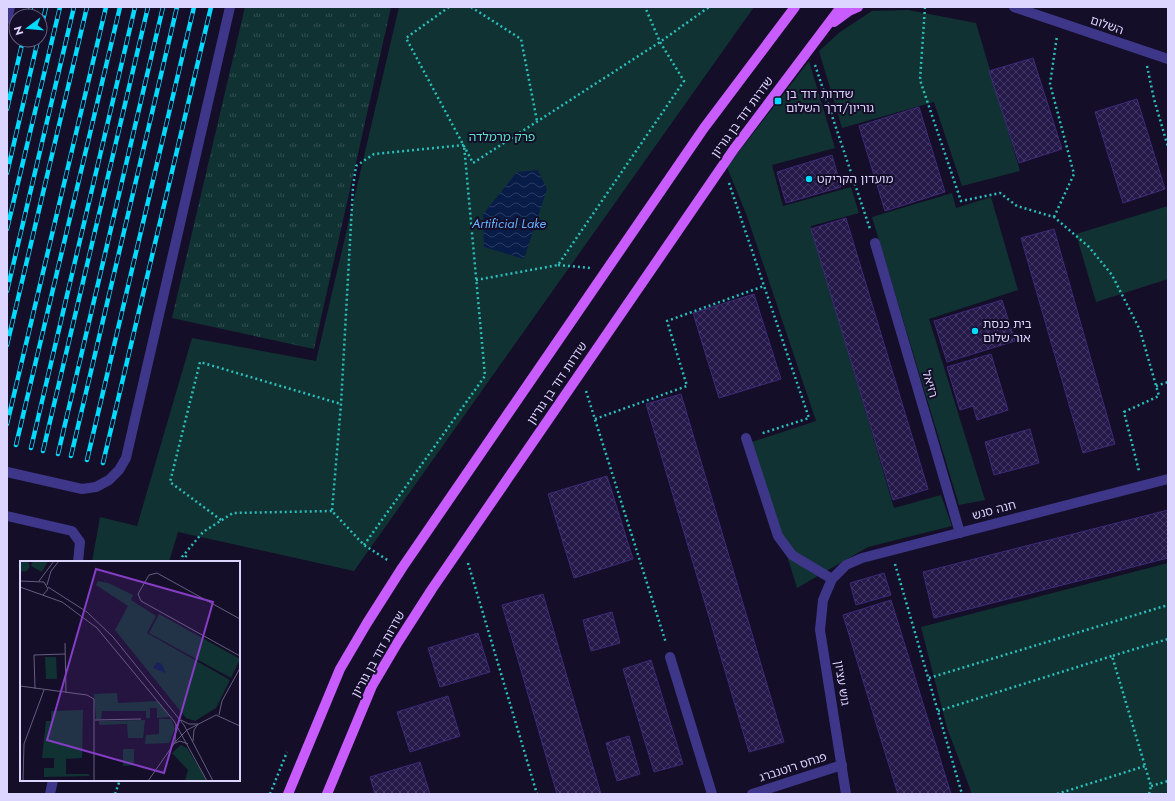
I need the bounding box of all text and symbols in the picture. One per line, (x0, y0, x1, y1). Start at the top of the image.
north arrow (8, 8, 48, 48)
street label: השלום (1088, 11, 1126, 39)
text: N (9, 24, 27, 37)
street label: שדרות דוד בן גוריון (706, 73, 778, 161)
place label: שדרות דוד בן גוריון/דרך השלום (786, 85, 875, 117)
marker: שדרות דוד בן גוריון/דרך השלום (773, 96, 783, 106)
park label: פרק מרמלדה (469, 128, 535, 146)
place label: מועדון הקריקט (817, 170, 893, 188)
marker: מועדון הקריקט (804, 174, 814, 184)
water label: Artificial Lake (471, 214, 546, 233)
place label: בית כנסת אור שלום (983, 315, 1032, 347)
marker: בית כנסת אור שלום (970, 326, 980, 336)
street label: שדרות דוד בן גוריון (523, 338, 591, 428)
street label: רזיאל (918, 368, 942, 400)
street label: חנה סנש (970, 496, 1018, 524)
inset map (20, 561, 240, 781)
street label: שדרות דוד בן גוריון (347, 607, 409, 701)
street label: גוש עציון (830, 659, 854, 707)
street label: פנחס רוטנברג (757, 748, 829, 786)

